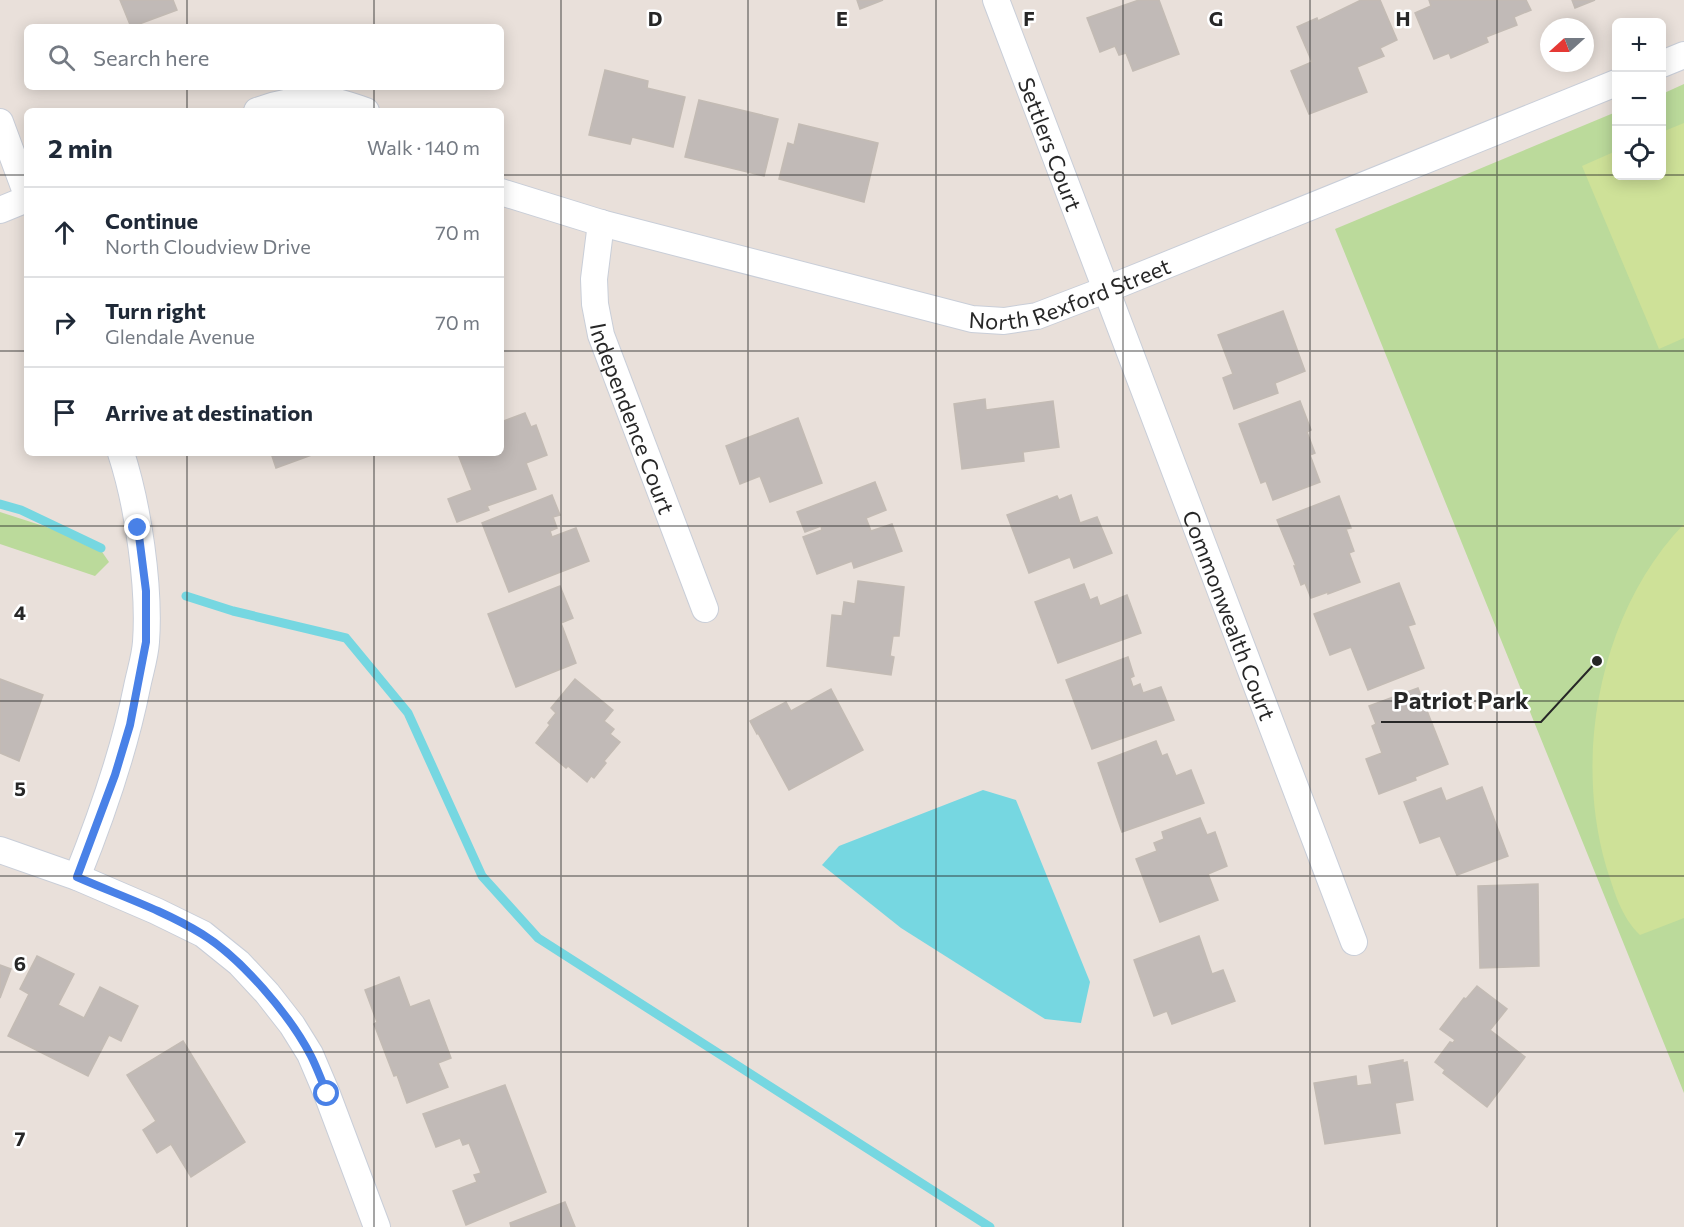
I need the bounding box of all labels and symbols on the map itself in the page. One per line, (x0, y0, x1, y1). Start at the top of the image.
text: D (648, 6, 662, 30)
text: E (836, 6, 848, 30)
text: F (1023, 6, 1035, 30)
text: G (1209, 6, 1223, 30)
text: H (1396, 6, 1411, 30)
north arrow (1540, 18, 1594, 72)
street label: Settlers Court (1013, 73, 1088, 214)
street label: North Rexford Street (968, 252, 1174, 335)
street label: Independence Court (585, 320, 681, 518)
street label: Commonwealth Court (1178, 506, 1282, 724)
route end (124, 514, 150, 540)
text: 4 (14, 600, 26, 624)
callout: Patriot Park (1381, 680, 1541, 722)
text: Patriot Park (1393, 685, 1529, 714)
text: 5 (14, 776, 26, 800)
text: 6 (14, 951, 26, 975)
route start (313, 1080, 339, 1106)
text: 7 (15, 1126, 26, 1150)

